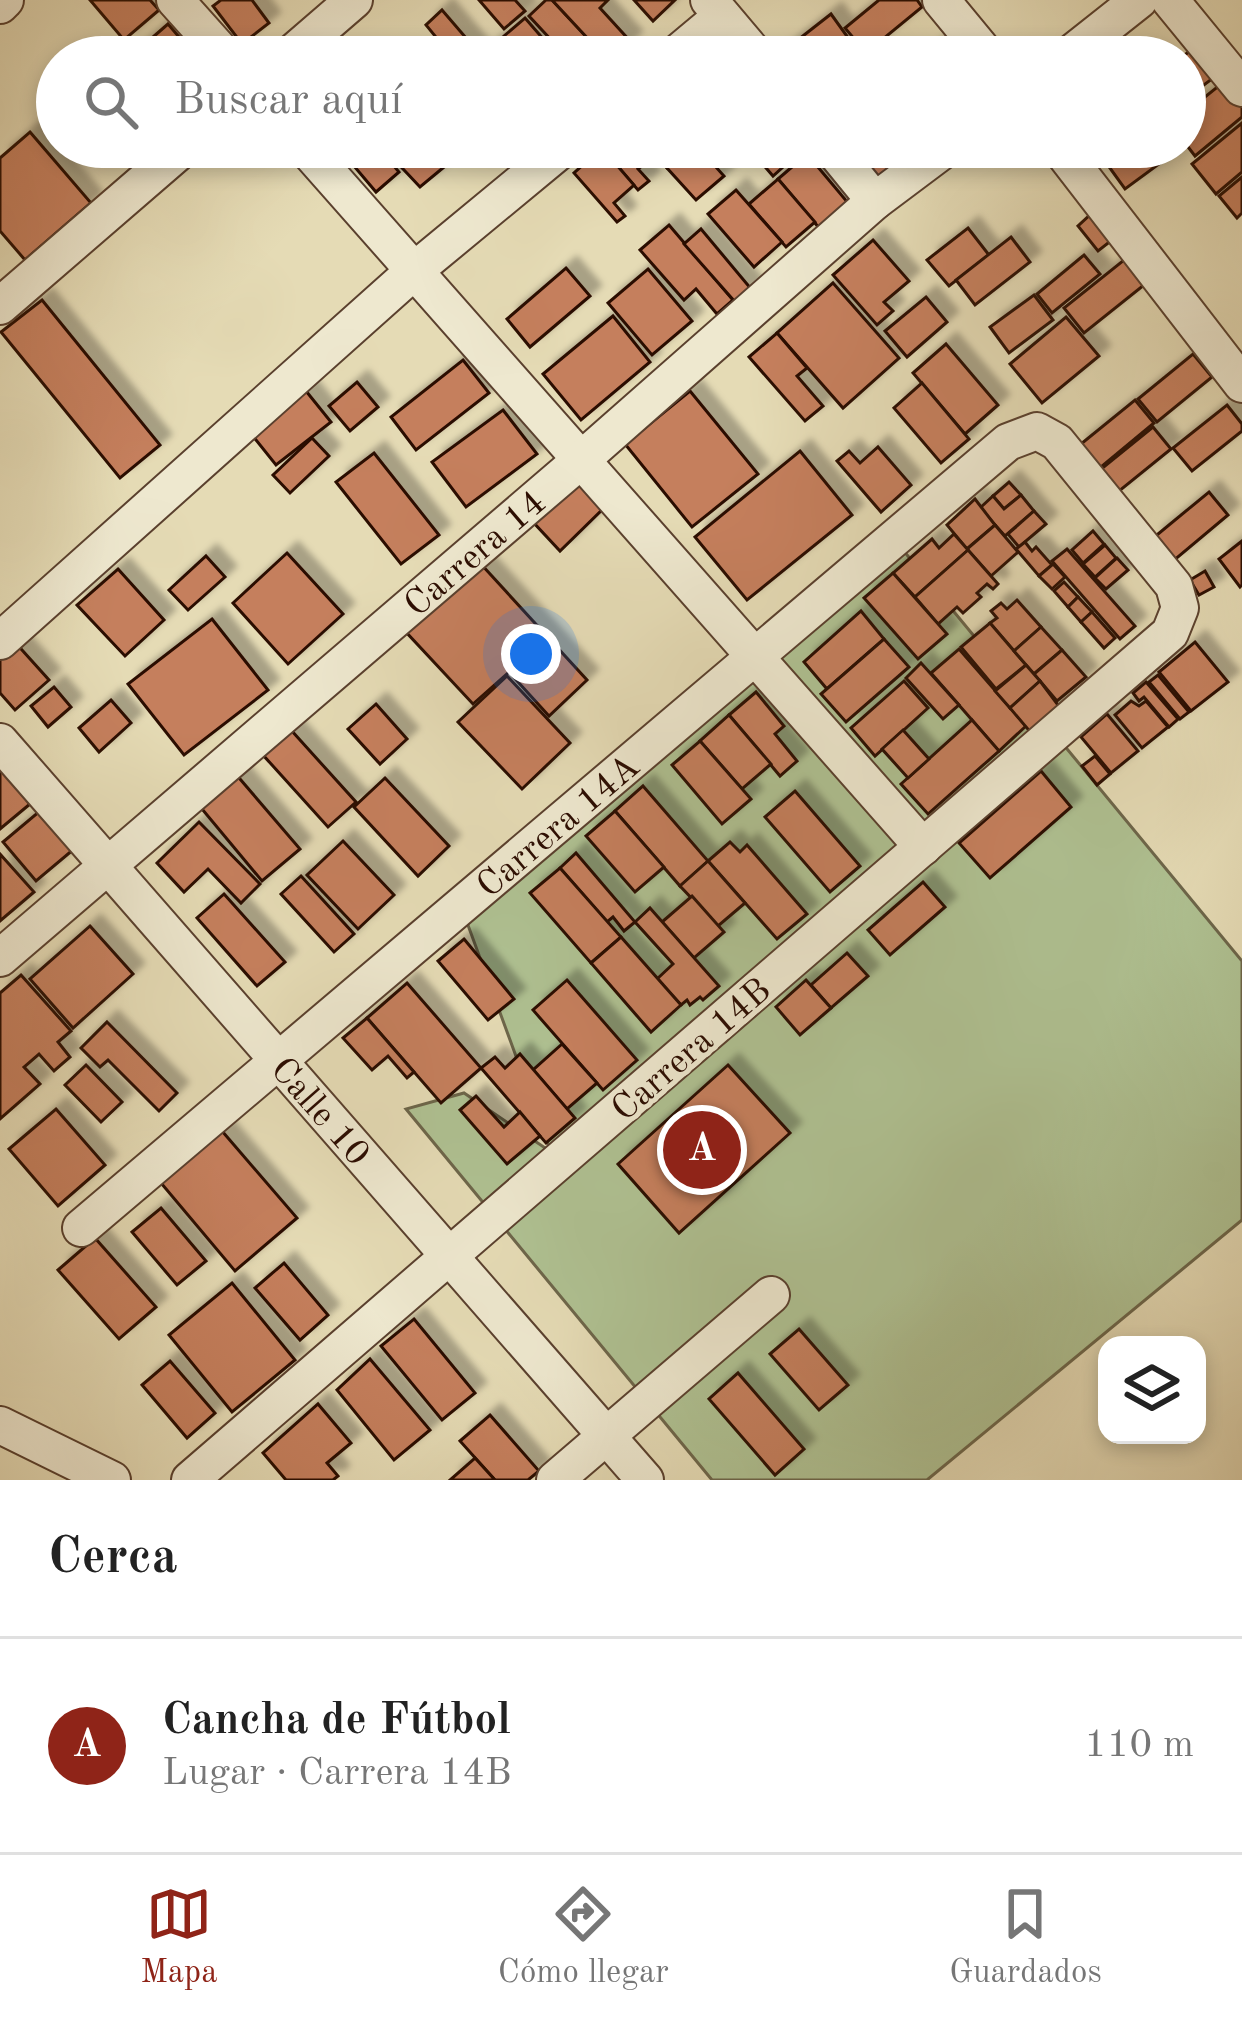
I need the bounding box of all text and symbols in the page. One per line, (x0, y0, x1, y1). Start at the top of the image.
search box (36, 36, 1206, 168)
icon: search (78, 69, 144, 135)
text: Buscar aquí (174, 79, 403, 124)
street label: Carrera 14 (399, 485, 554, 625)
your location (501, 624, 561, 684)
street label: Carrera 14A (472, 749, 647, 906)
street label: Carrera 14B (606, 973, 779, 1129)
street label: Calle 10 (263, 1052, 375, 1174)
pin: A (663, 1105, 741, 1195)
map controls (1098, 1336, 1206, 1444)
button: layers (1098, 1336, 1206, 1444)
text: Cerca (48, 1533, 178, 1584)
text: Cancha de Fútbol (162, 1699, 511, 1744)
text: A (72, 1726, 102, 1765)
text: 110 m (1084, 1726, 1194, 1765)
text: Lugar · Carrera 14B (162, 1754, 512, 1793)
tab: Mapa (140, 1881, 218, 1994)
tab: Cómo llegar (498, 1881, 669, 1994)
tab: Guardados (949, 1881, 1102, 1994)

